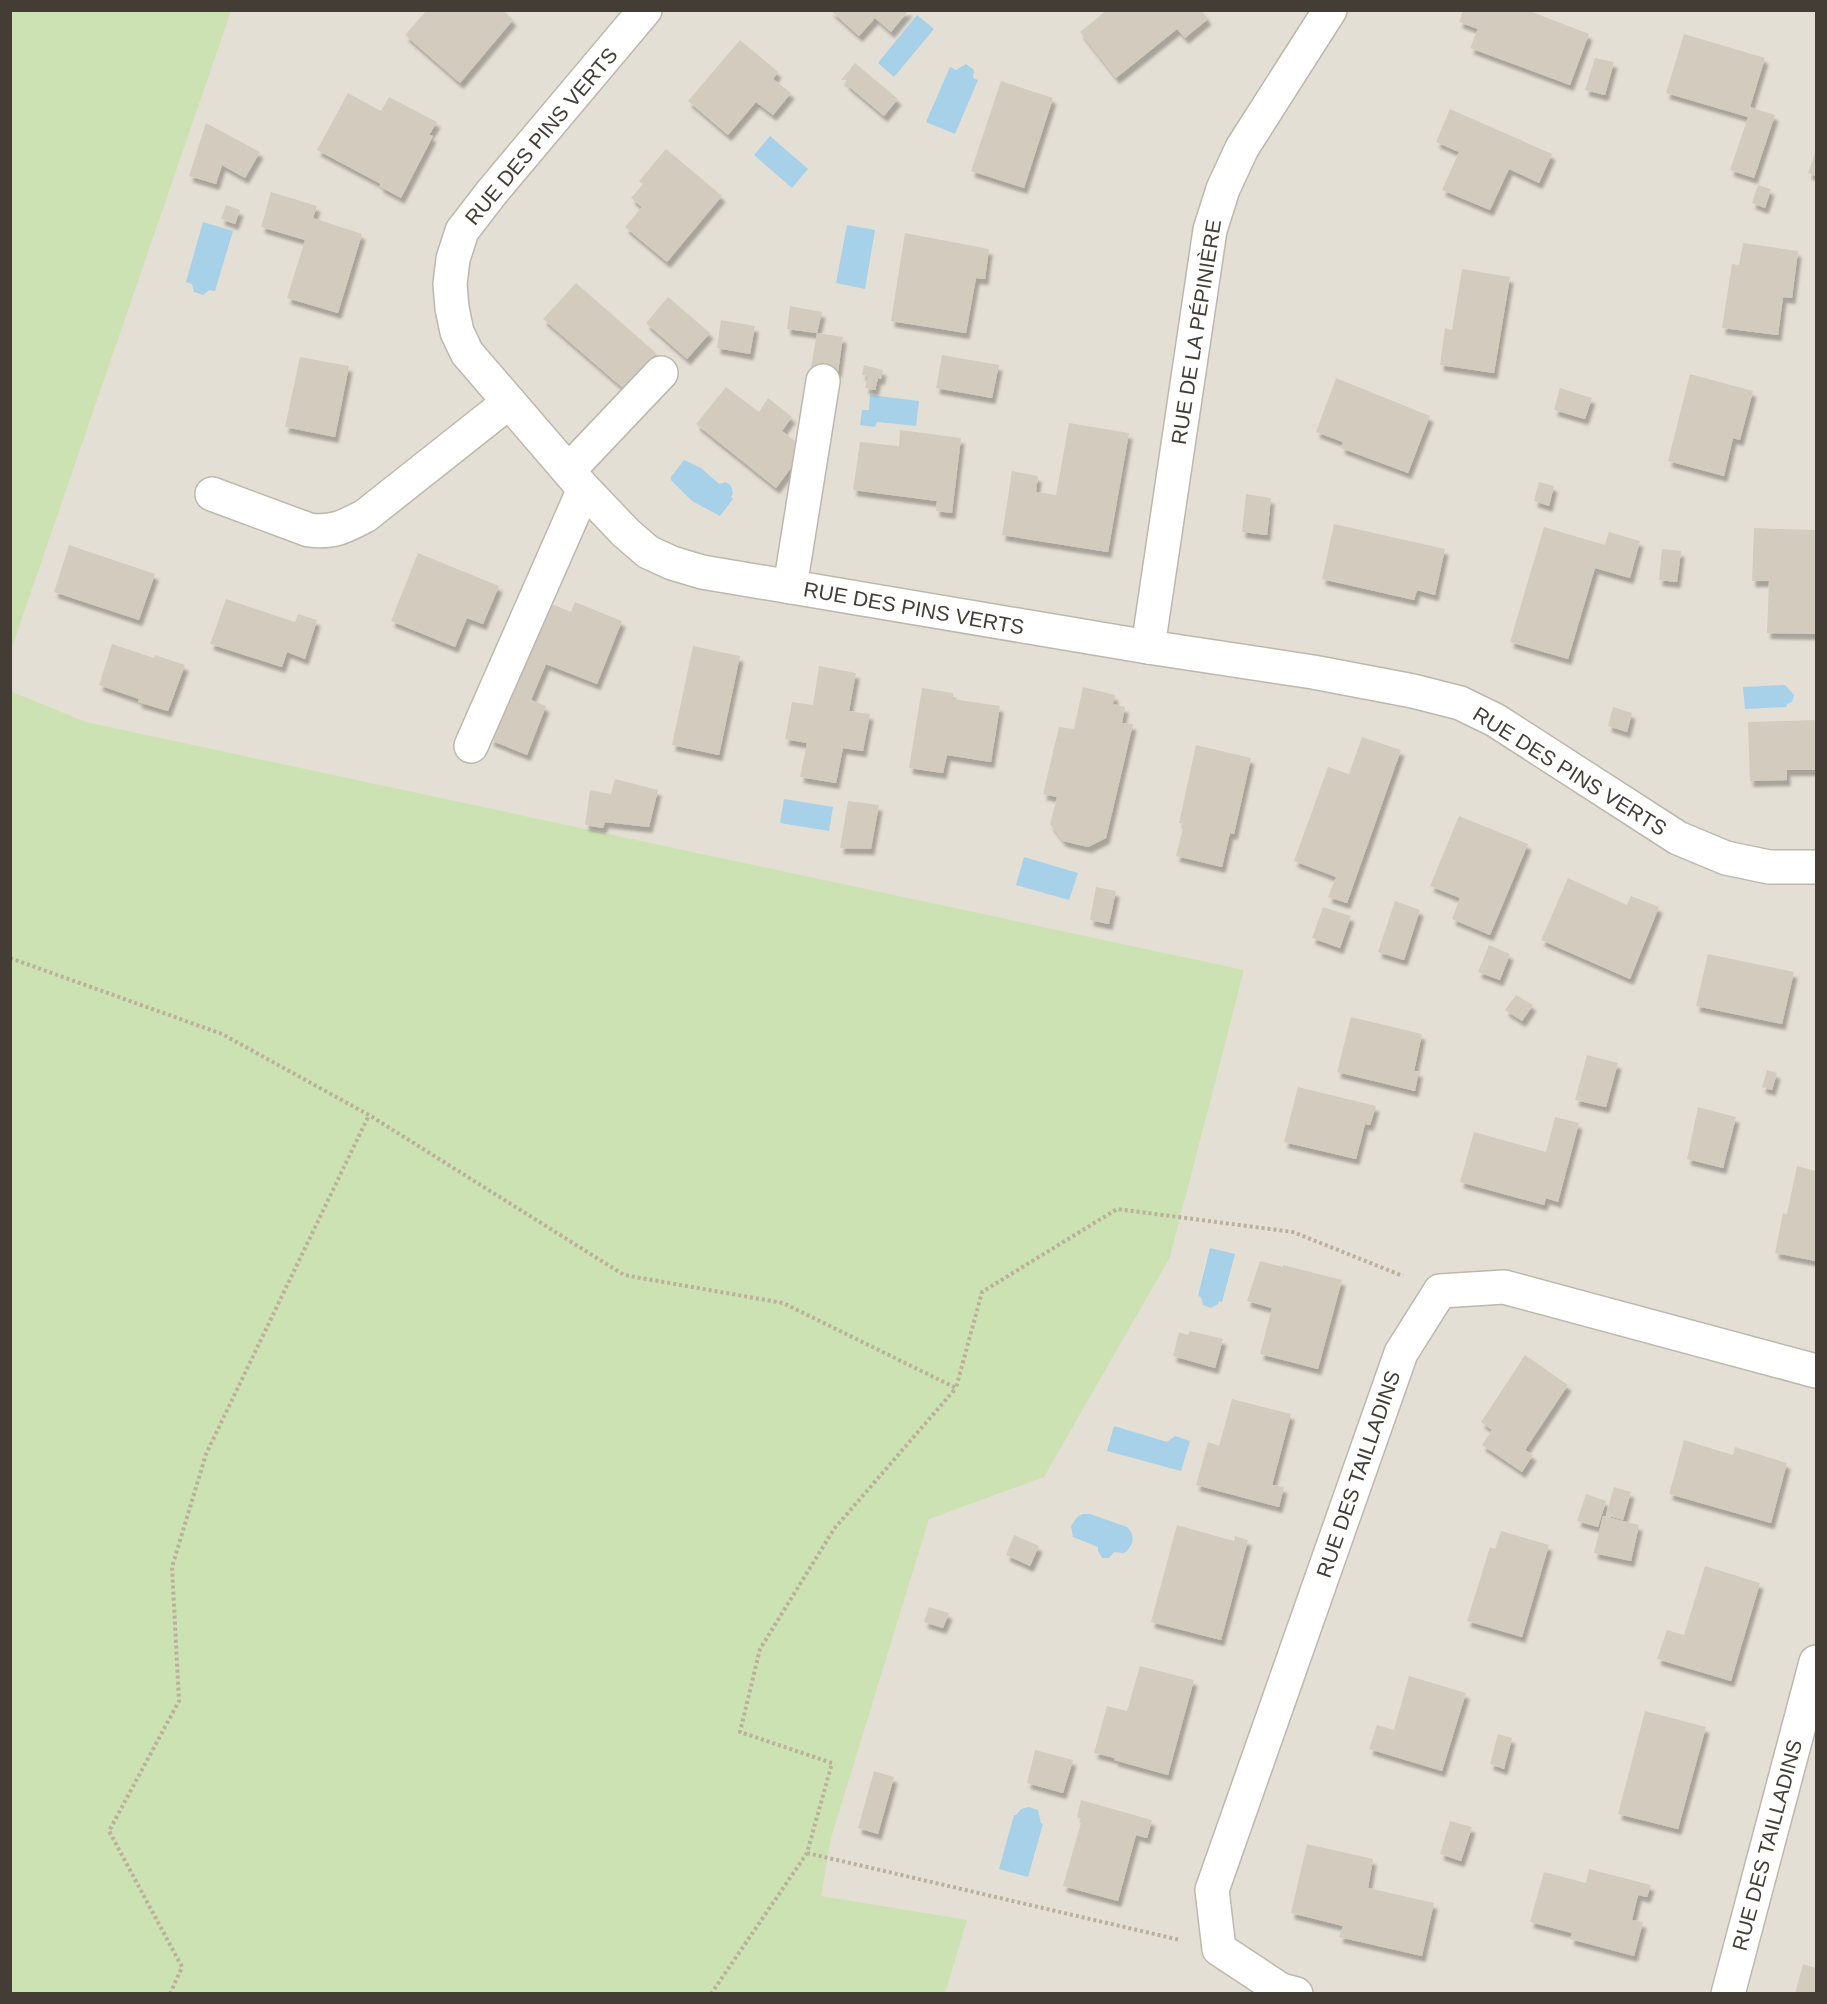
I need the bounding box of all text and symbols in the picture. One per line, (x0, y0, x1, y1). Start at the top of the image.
street label: RUE DES PINS VERTS (460, 43, 622, 229)
street label: RUE DE LA PÉPINIÈRE (1167, 218, 1225, 446)
street label: RUE DES PINS VERTS (802, 577, 1026, 639)
street label: RUE DES PINS VERTS (1469, 702, 1671, 840)
street label: RUE DES TAILLADINS (1312, 1367, 1404, 1581)
street label: RUE DES TAILLADINS (1728, 1737, 1806, 1953)

